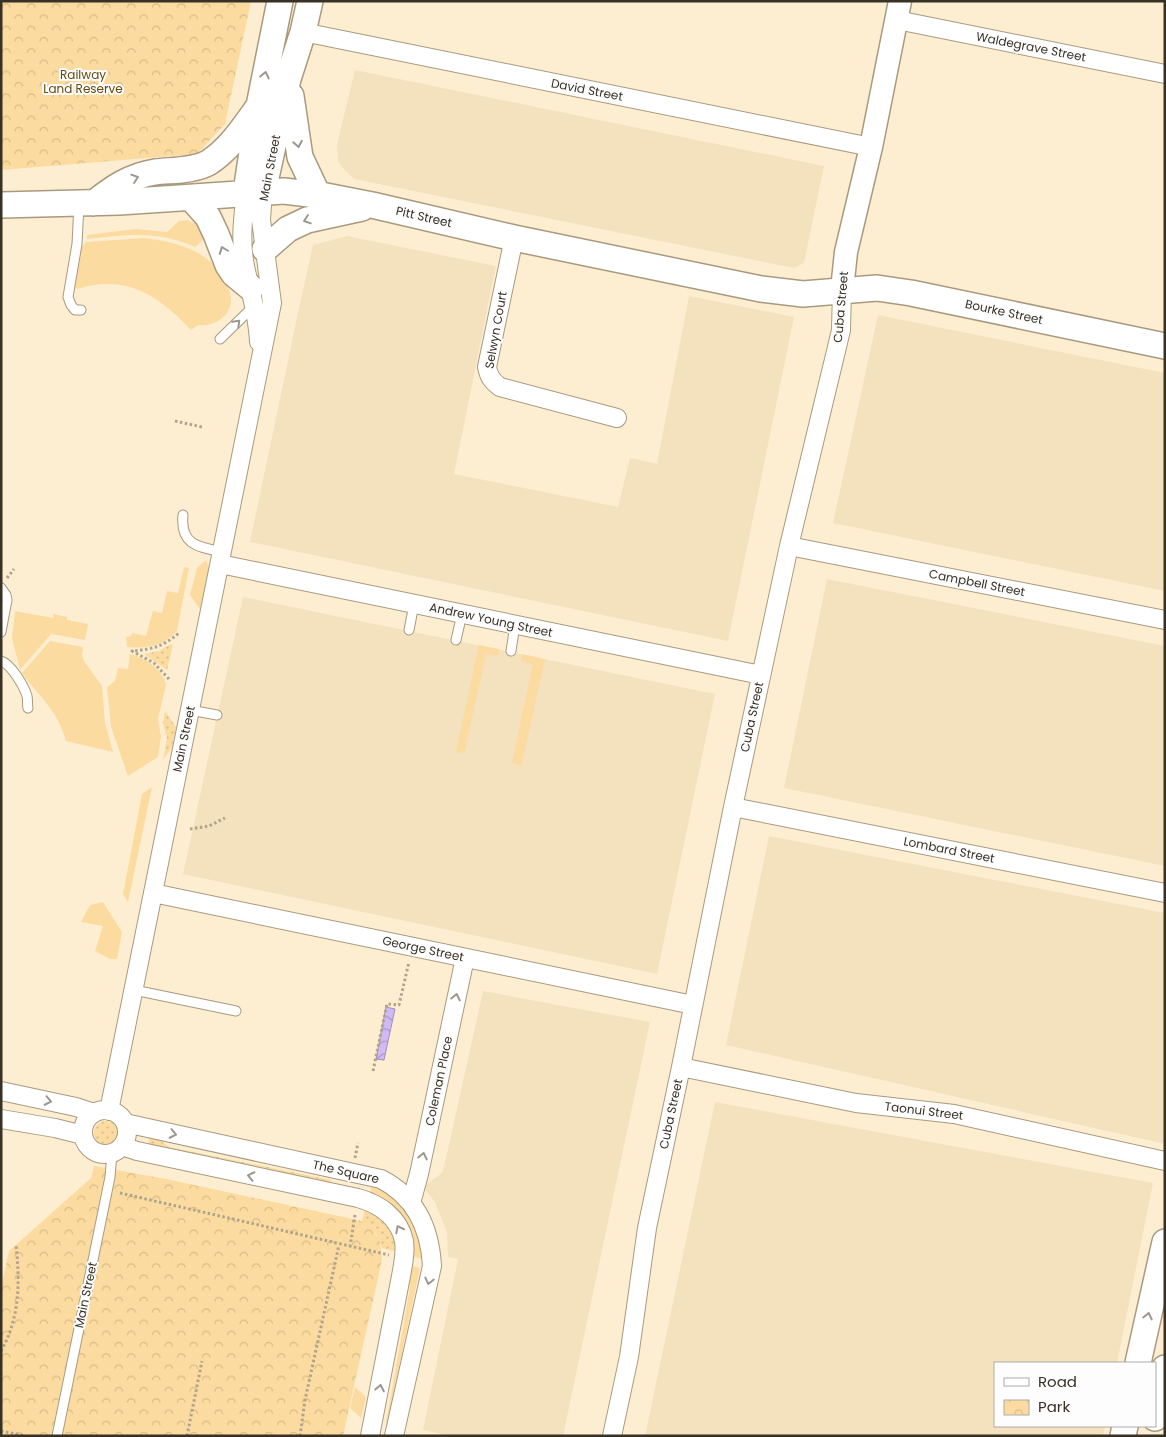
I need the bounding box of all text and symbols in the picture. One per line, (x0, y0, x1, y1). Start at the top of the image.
street label: Waldegrave Street (975, 28, 1087, 65)
park label: Railway Land Reserve (43, 66, 123, 97)
one-way arrow (259, 71, 270, 79)
street label: David Street (550, 74, 624, 105)
street label: Main Street (255, 133, 284, 203)
one-way arrow (292, 140, 303, 149)
one-way arrow (130, 174, 139, 184)
street label: Pitt Street (394, 202, 454, 231)
one-way arrow (304, 215, 312, 225)
one-way arrow (219, 246, 229, 255)
street label: Cuba Street (829, 271, 852, 343)
street label: Selwyn Court (480, 290, 511, 370)
street label: Bourke Street (964, 295, 1045, 328)
one-way arrow (232, 319, 241, 328)
street label: Campbell Street (928, 565, 1027, 600)
street label: Andrew Young Street (428, 598, 554, 641)
street label: Cuba Street (736, 680, 767, 754)
street label: Main Street (168, 704, 199, 774)
street label: Lombard Street (902, 832, 996, 867)
street label: George Street (381, 932, 465, 965)
one-way arrow (451, 992, 461, 1001)
street label: Coleman Place (421, 1034, 456, 1127)
street label: Cuba Street (655, 1077, 686, 1151)
one-way arrow (44, 1095, 52, 1106)
street label: Taonui Street (884, 1097, 964, 1124)
one-way arrow (168, 1128, 177, 1139)
one-way arrow (417, 1151, 427, 1160)
street label: The Square (311, 1156, 381, 1187)
one-way arrow (247, 1171, 256, 1181)
one-way arrow (395, 1225, 405, 1234)
street label: Main Street (70, 1260, 101, 1330)
one-way arrow (424, 1277, 434, 1286)
one-way arrow (1142, 1311, 1153, 1320)
legend (994, 1362, 1156, 1427)
text: Road (1038, 1371, 1077, 1392)
one-way arrow (374, 1384, 384, 1392)
text: Park (1038, 1396, 1070, 1417)

